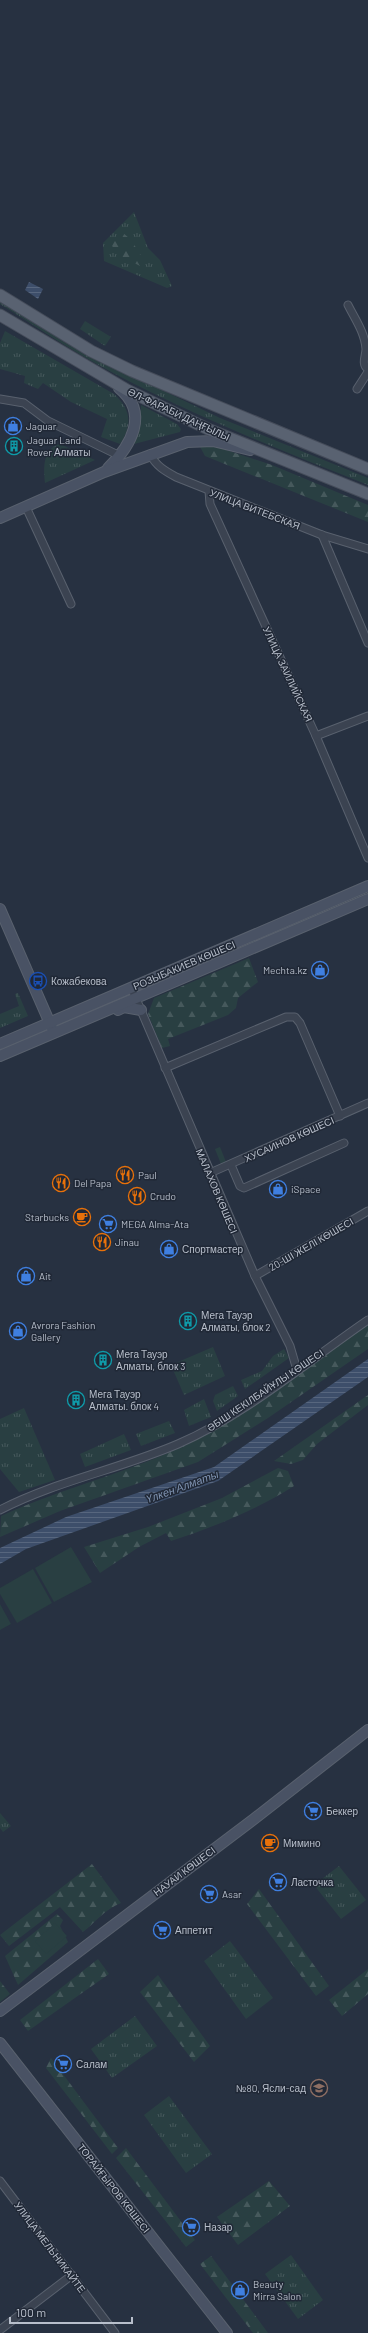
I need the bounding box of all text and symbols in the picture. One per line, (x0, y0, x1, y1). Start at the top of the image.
street label: ӘЛ-ФАРАБИ ДАҢҒЫЛЫ (126, 385, 232, 443)
shop icon: Jaguar (3, 416, 23, 436)
place label: Jaguar (26, 420, 57, 432)
place label: Jaguar Land Rover Алматы (27, 434, 90, 458)
building icon: Jaguar Land Rover Алматы (4, 436, 24, 456)
street label: УЛИЦА ВИТЕБСКАЯ (208, 486, 302, 532)
street label: УЛИЦА ЗАИЛИЙСКАЯ (261, 625, 315, 723)
street label: РОЗЫБАКИЕВ КӨШЕСІ (131, 938, 237, 992)
shop icon: Mechta.kz (310, 960, 330, 980)
place label: Mechta.kz (263, 964, 308, 976)
bus stop icon: Кожабекова (28, 971, 48, 991)
place label: Кожабекова (51, 975, 107, 987)
street label: ХУСАИНОВ КӨШЕСІ (242, 1114, 336, 1164)
street label: МАЛАХОВ КӨШЕСІ (194, 1147, 240, 1235)
restaurant icon: Paul (115, 1165, 135, 1185)
place label: Paul (138, 1169, 157, 1181)
restaurant icon: Del Papa (51, 1173, 71, 1193)
place label: Del Papa (74, 1177, 111, 1189)
shop icon: iSpace (268, 1179, 288, 1199)
place label: iSpace (291, 1183, 321, 1195)
restaurant icon: Crudo (127, 1186, 147, 1206)
place label: Crudo (150, 1190, 176, 1202)
cafe icon: Starbucks (72, 1207, 92, 1227)
place label: Starbucks (25, 1211, 69, 1223)
supermarket icon: MEGA Alma-Ata (98, 1214, 118, 1234)
street label: 20-ШІ ЖЕЛІ КӨШЕСІ (267, 1215, 355, 1273)
place label: MEGA Alma-Ata (121, 1218, 189, 1230)
restaurant icon: Jinau (92, 1232, 112, 1252)
place label: Jinau (115, 1236, 139, 1248)
shop icon: Спортмастер (159, 1239, 179, 1259)
place label: Спортмастер (182, 1243, 244, 1255)
shop icon: Ait (16, 1266, 36, 1286)
place label: Ait (39, 1270, 52, 1282)
place label: Мега Тауэр Алматы, блок 2 (201, 1309, 271, 1333)
building icon: Мега Тауэр Алматы, блок 2 (178, 1311, 198, 1331)
place label: Avrora Fashion Gallery (31, 1319, 95, 1343)
shop icon: Avrora Fashion Gallery (8, 1321, 28, 1341)
street label: ӘБІШ КЕКІЛБАЙҰЛЫ КӨШЕСІ (204, 1346, 326, 1434)
place label: Мега Тауэр Алматы, блок 3 (116, 1348, 185, 1372)
building icon: Мега Тауэр Алматы, блок 3 (93, 1350, 113, 1370)
place label: Мега Тауэр Алматы. блок 4 (89, 1388, 159, 1412)
building icon: Мега Тауэр Алматы. блок 4 (66, 1390, 86, 1410)
water label: Үлкен Алматы (144, 1467, 220, 1505)
supermarket icon: Беккер (303, 1801, 323, 1821)
place label: Беккер (326, 1805, 359, 1817)
cafe icon: Мимино (260, 1833, 280, 1853)
place label: Мимино (283, 1837, 321, 1849)
street label: НАУАИ КӨШЕСІ (151, 1844, 217, 1898)
supermarket icon: Ласточка (268, 1872, 288, 1892)
place label: Ласточка (291, 1876, 334, 1888)
supermarket icon: Asar (199, 1884, 219, 1904)
place label: Asar (222, 1888, 242, 1900)
supermarket icon: Аппетит (152, 1920, 172, 1940)
place label: Аппетит (175, 1924, 213, 1936)
supermarket icon: Салам (53, 2054, 73, 2074)
place label: Салам (76, 2058, 107, 2070)
school or university icon: №80, Ясли-сад (309, 2078, 329, 2098)
place label: №80, Ясли-сад (236, 2082, 306, 2094)
street label: ТОРАЙҒЫРОВ КӨШЕСІ (75, 2141, 153, 2235)
street label: УЛИЦА МЕЛЬНИКАЙТЕ (12, 2199, 88, 2295)
supermarket icon: Назар (181, 2217, 201, 2237)
place label: Назар (204, 2221, 233, 2233)
place label: Beauty Mirra Salon (253, 2278, 301, 2302)
shop icon: Beauty Mirra Salon (230, 2280, 250, 2300)
scale bar (10, 2299, 132, 2325)
text: 100 m (16, 2305, 46, 2319)

